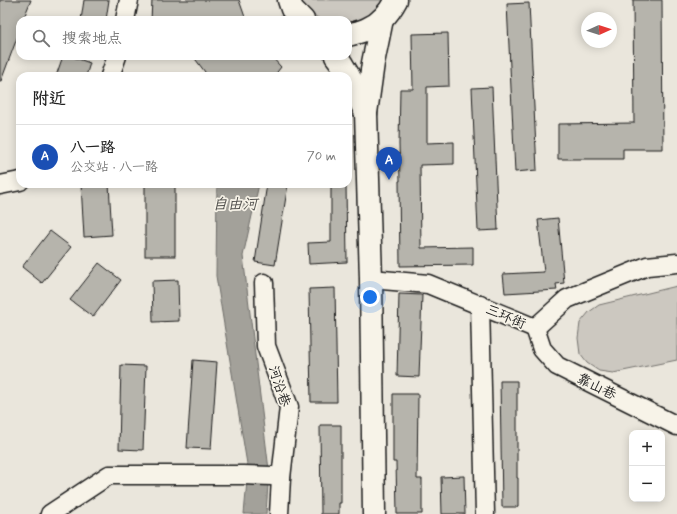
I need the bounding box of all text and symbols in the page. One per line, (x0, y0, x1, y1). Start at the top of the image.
north arrow (581, 12, 617, 48)
search box (16, 16, 352, 60)
icon: search (30, 27, 52, 49)
text: 搜索地点 (62, 29, 122, 49)
text: 附近 (32, 88, 66, 110)
text: 八一路 (70, 138, 115, 158)
pin: A (376, 147, 402, 180)
text: A (41, 148, 49, 165)
text: 70 m (307, 148, 336, 165)
text: 公交站 · 八一路 (70, 159, 158, 176)
water label: 自由河 (212, 195, 260, 215)
your location (360, 287, 380, 307)
street label: 三环街 (483, 300, 528, 333)
street label: 河沿巷 (264, 364, 294, 410)
street label: 靠山巷 (574, 370, 620, 405)
map controls (629, 430, 665, 502)
button: + (629, 430, 665, 466)
button: − (629, 466, 665, 502)

